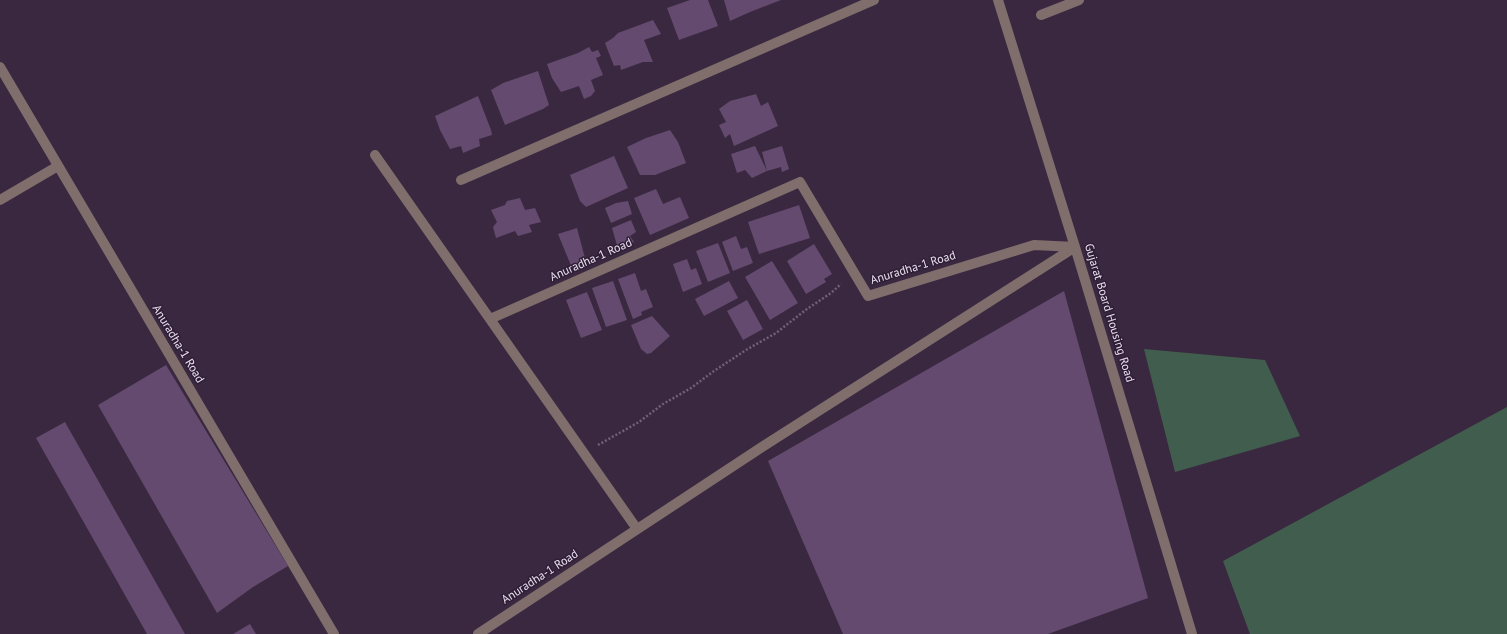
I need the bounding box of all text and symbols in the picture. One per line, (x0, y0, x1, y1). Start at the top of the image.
street label: Anuradha-1 Road (548, 235, 634, 285)
street label: Gujarat Board Housing Road (1081, 242, 1137, 384)
street label: Anuradha-1 Road (869, 248, 957, 288)
street label: Anuradha-1 Road (149, 302, 207, 386)
street label: Anuradha-1 Road (499, 547, 581, 607)

